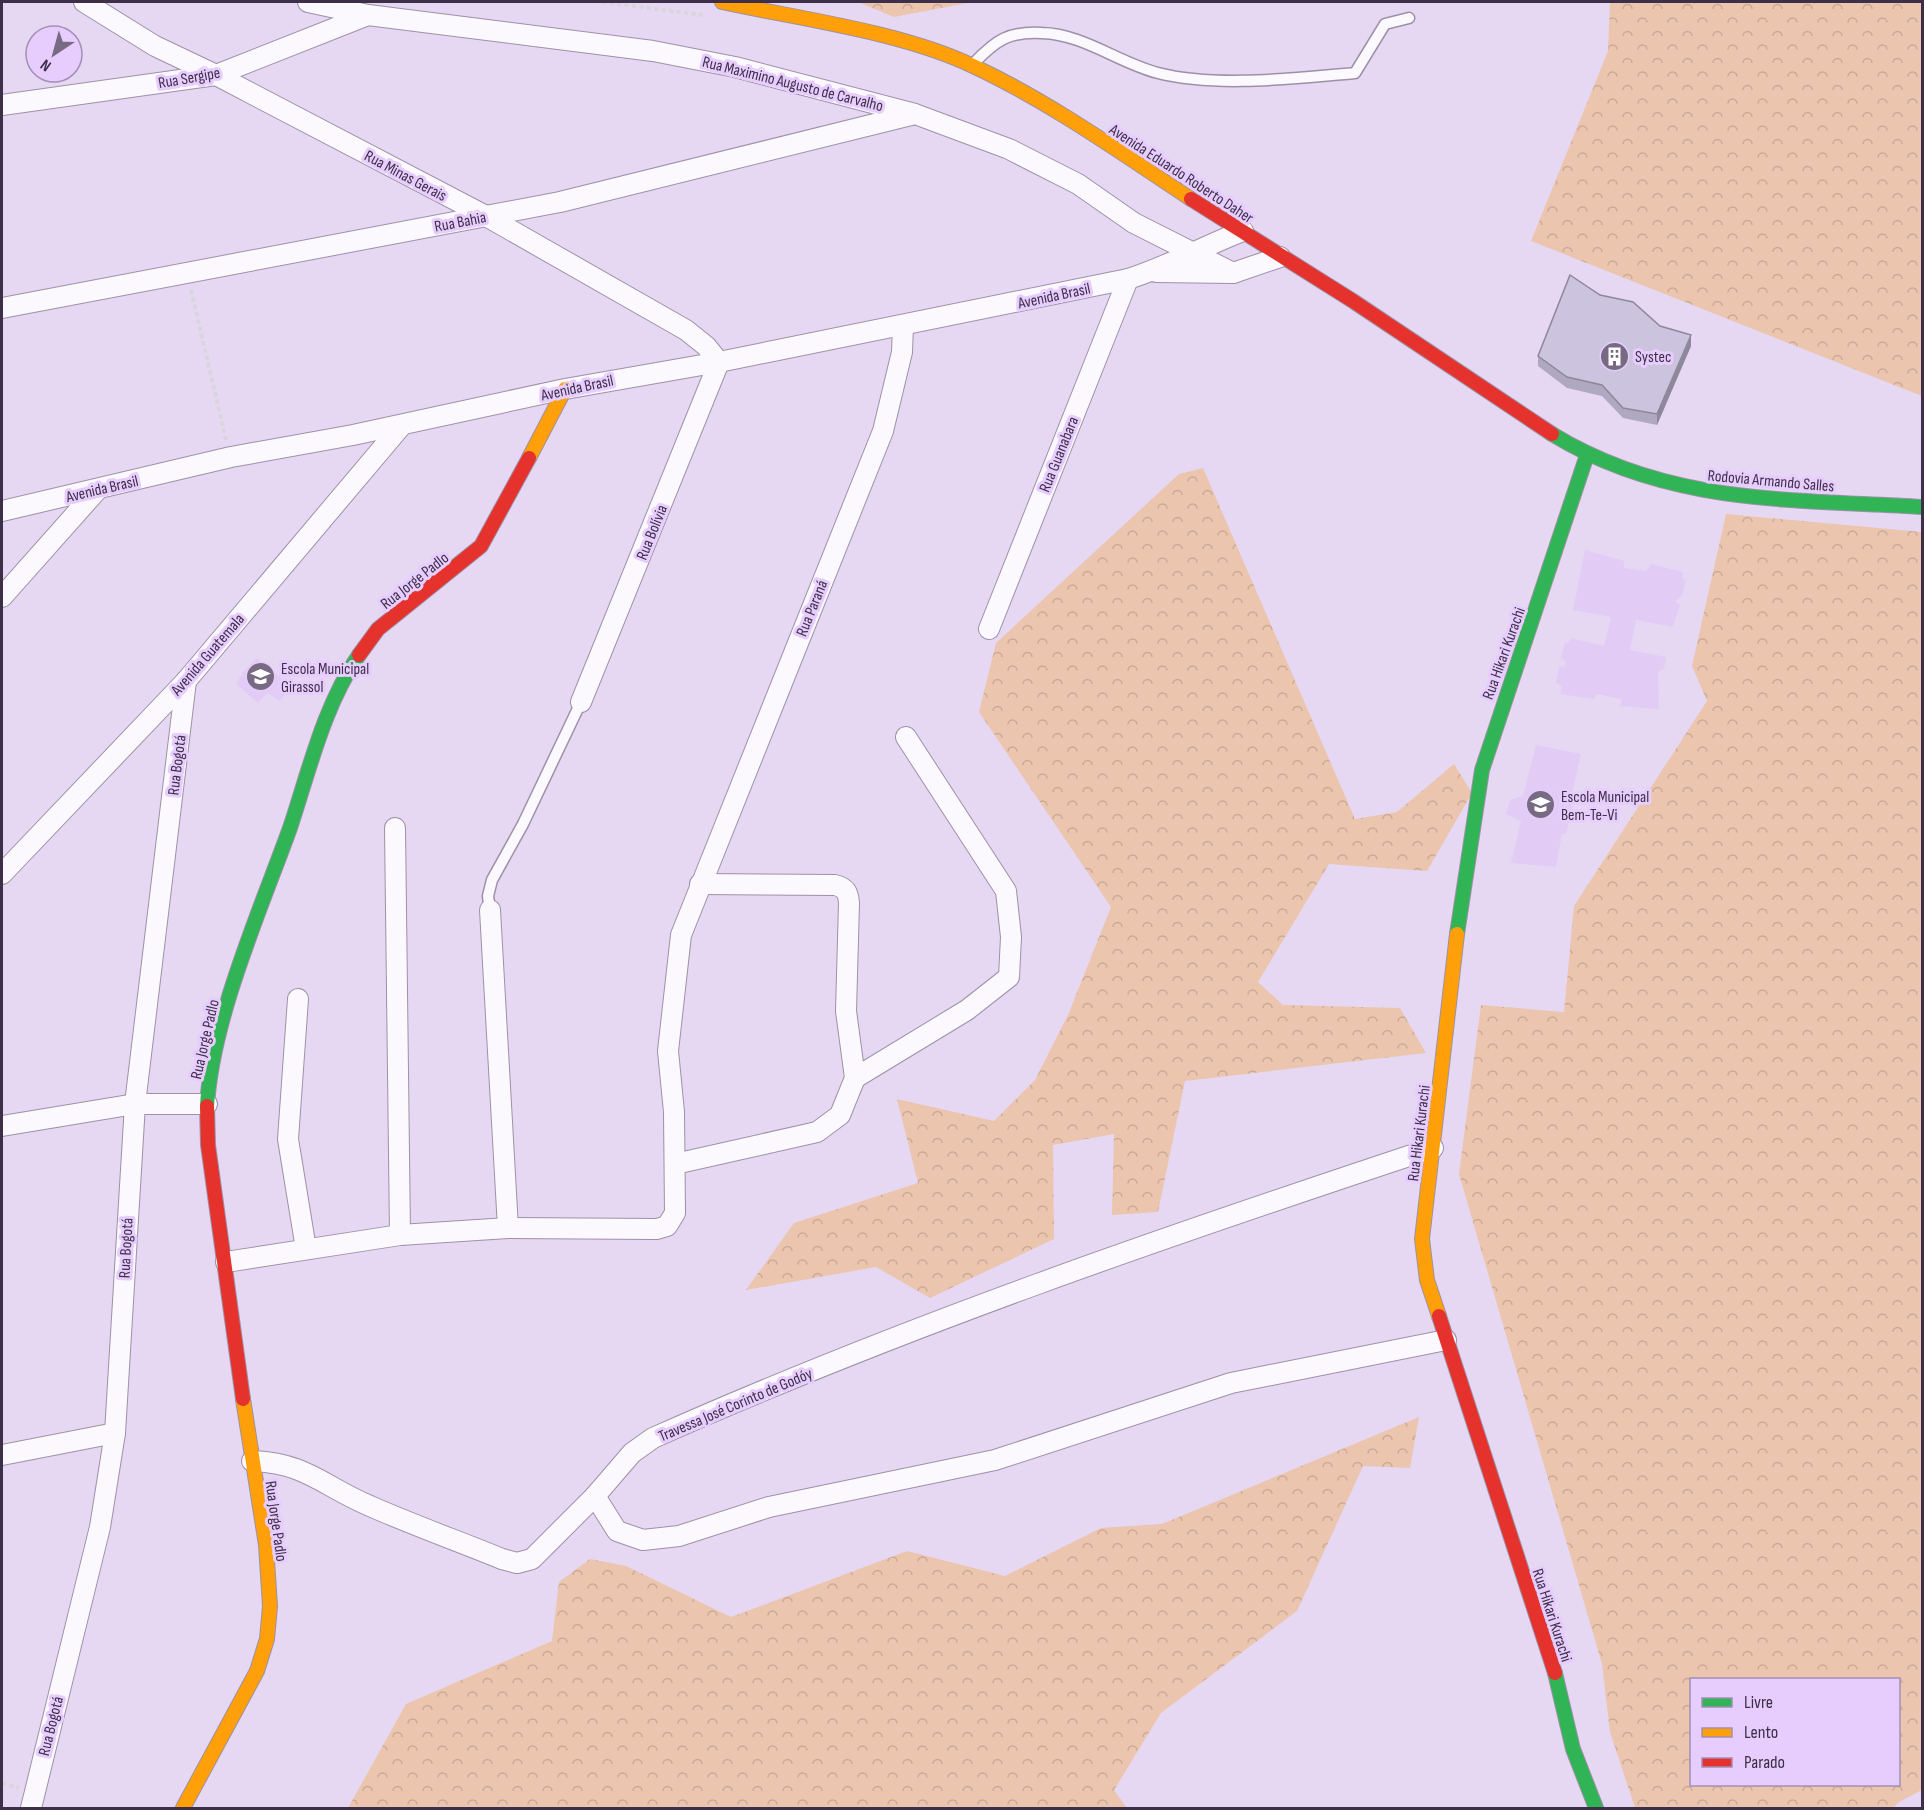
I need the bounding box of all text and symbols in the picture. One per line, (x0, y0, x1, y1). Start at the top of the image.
north arrow (24, 24, 84, 84)
street label: Rua Maximino Augusto de Carvalho (700, 53, 885, 116)
text: N (37, 55, 55, 75)
street label: Rua Sergipe (157, 64, 222, 93)
street label: Avenida Eduardo Roberto Daher (1105, 120, 1257, 228)
street label: Rua Minas Gerais (361, 147, 450, 206)
street label: Rua Bahia (433, 208, 488, 237)
street label: Avenida Brasil (1015, 280, 1092, 314)
building icon: Systec (1598, 340, 1630, 372)
place label: Systec (1635, 348, 1671, 367)
street label: Avenida Brasil (538, 372, 615, 406)
street label: Rua Guanabara (1036, 414, 1083, 495)
street label: Rodovia Armando Salles (1707, 466, 1835, 497)
street label: Avenida Brasil (63, 472, 140, 507)
street label: Rua Bolívia (633, 502, 672, 563)
street label: Rua Jorge Padlo (377, 549, 453, 614)
street label: Rua Paraná (793, 578, 832, 639)
street label: Rua Hikari Kurachi (1479, 605, 1530, 702)
street label: Avenida Guatemala (167, 610, 249, 700)
place label: Escola Municipal Girassol (281, 660, 369, 697)
school or university icon: Escola Municipal Girassol (244, 661, 276, 693)
street label: Rua Bogotá (164, 734, 191, 796)
place label: Escola Municipal Bem-Te-Vi (1561, 788, 1649, 825)
school or university icon: Escola Municipal Bem-Te-Vi (1524, 789, 1556, 821)
street label: Rua Jorge Padlo (187, 998, 224, 1081)
street label: Rua Hikari Kurachi (1404, 1084, 1435, 1182)
street label: Rua Bogotá (115, 1217, 138, 1279)
street label: Travessa José Corinto de Godóy (656, 1364, 815, 1446)
street label: Rua Jorge Padlo (260, 1480, 291, 1563)
street label: Rua Hikari Kurachi (1528, 1567, 1576, 1664)
legend (1690, 1678, 1900, 1786)
text: Livre (1744, 1692, 1773, 1713)
street label: Rua Bogotá (35, 1695, 68, 1758)
text: Lento (1744, 1722, 1778, 1743)
text: Parado (1744, 1752, 1785, 1773)

